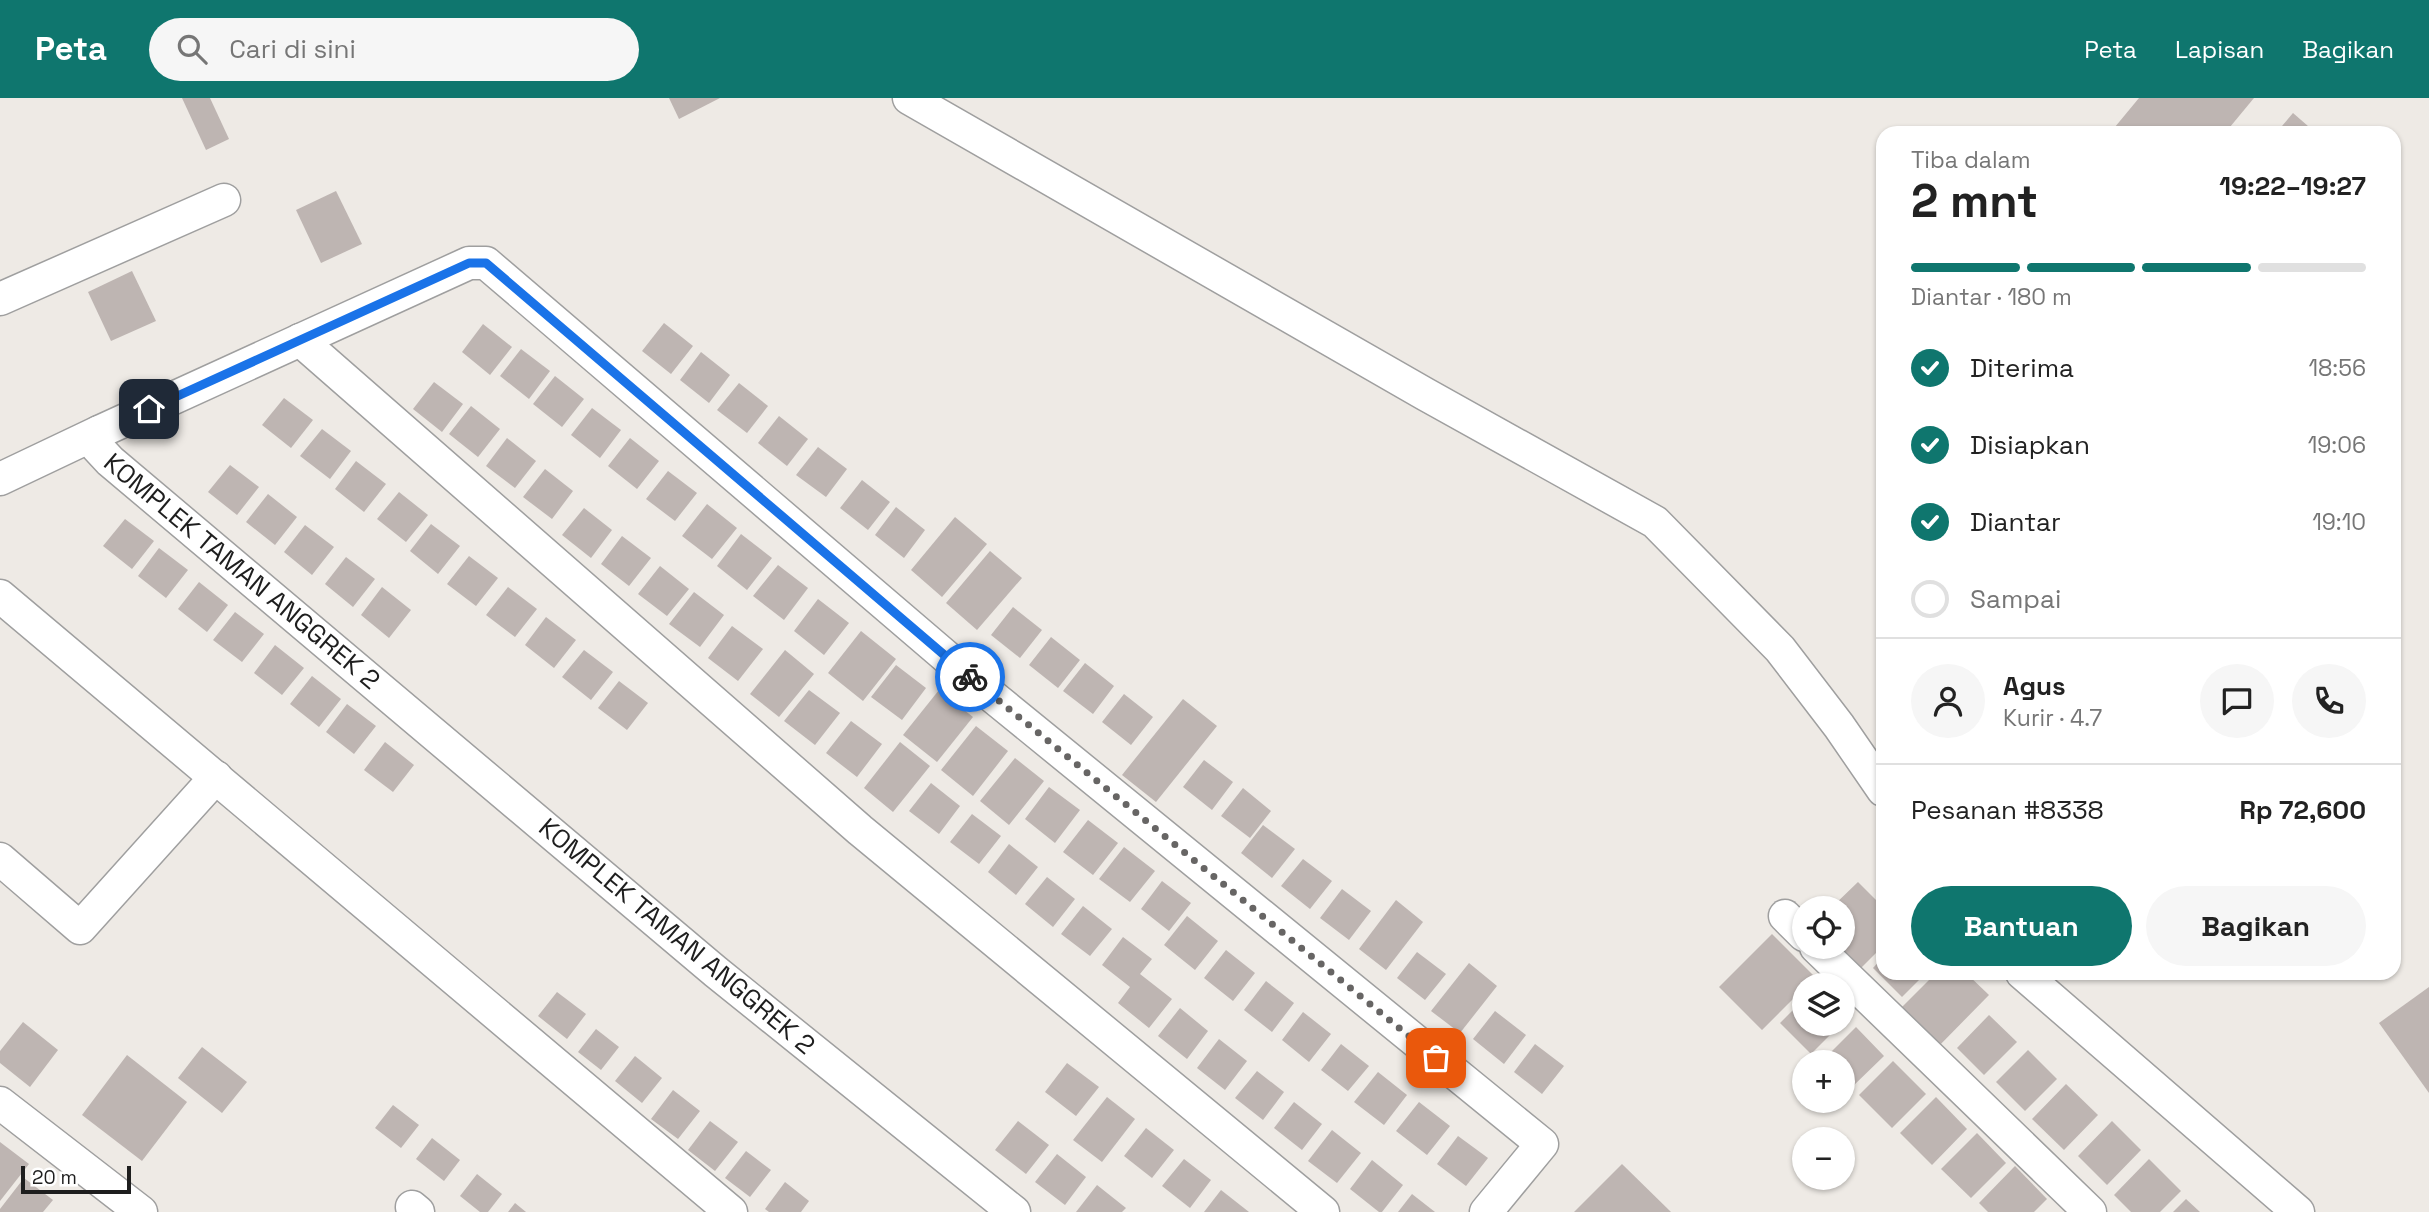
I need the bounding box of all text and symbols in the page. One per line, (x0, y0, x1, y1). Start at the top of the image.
search box (149, 18, 639, 81)
text: Peta (35, 28, 107, 70)
icon: search (173, 30, 211, 68)
text: Cari di sini (229, 32, 356, 66)
text: Peta (2084, 34, 2137, 65)
text: Lapisan (2175, 34, 2264, 65)
text: Bagikan (2302, 34, 2394, 65)
text: Tiba dalam (1911, 145, 2031, 175)
text: 19:22–19:27 (2219, 169, 2366, 203)
text: 2 mnt (1911, 172, 2038, 230)
text: Diantar · 180 m (1911, 282, 2072, 312)
icon: check (1911, 349, 1949, 387)
text: Diterima (1970, 351, 2074, 385)
text: 18:56 (2308, 353, 2366, 383)
pin (119, 379, 179, 439)
icon: home (130, 390, 168, 428)
icon: check (1911, 426, 1949, 464)
text: Disiapkan (1970, 428, 2090, 462)
text: 19:06 (2308, 430, 2366, 460)
street label: KOMPLEK TAMAN ANGGREK 2 (97, 445, 387, 697)
icon: check (1911, 503, 1949, 541)
text: Diantar (1970, 505, 2061, 539)
text: 19:10 (2312, 507, 2366, 537)
text: Sampai (1970, 582, 2061, 616)
courier (935, 642, 1005, 712)
icon: bike (951, 658, 989, 696)
button: person (1911, 664, 1985, 738)
button: chat (2200, 664, 2274, 738)
button: phone (2292, 664, 2366, 738)
text: Agus (2003, 669, 2066, 703)
text: Kurir · 4.7 (2003, 703, 2102, 733)
text: Pesanan #8338 (1911, 793, 2104, 827)
text: Rp 72,600 (2239, 793, 2366, 827)
street label: KOMPLEK TAMAN ANGGREK 2 (532, 810, 822, 1062)
button: Bantuan (1911, 886, 2132, 966)
button: Bagikan (2146, 886, 2366, 966)
map controls (1792, 896, 1855, 1190)
button: locate (1792, 896, 1855, 959)
button: layers (1792, 973, 1855, 1036)
pin (1406, 1028, 1466, 1088)
icon: bag (1417, 1039, 1455, 1077)
button: + (1792, 1050, 1855, 1113)
button: − (1792, 1127, 1855, 1190)
scale bar (21, 1163, 131, 1195)
text: 20 m (32, 1165, 77, 1190)

